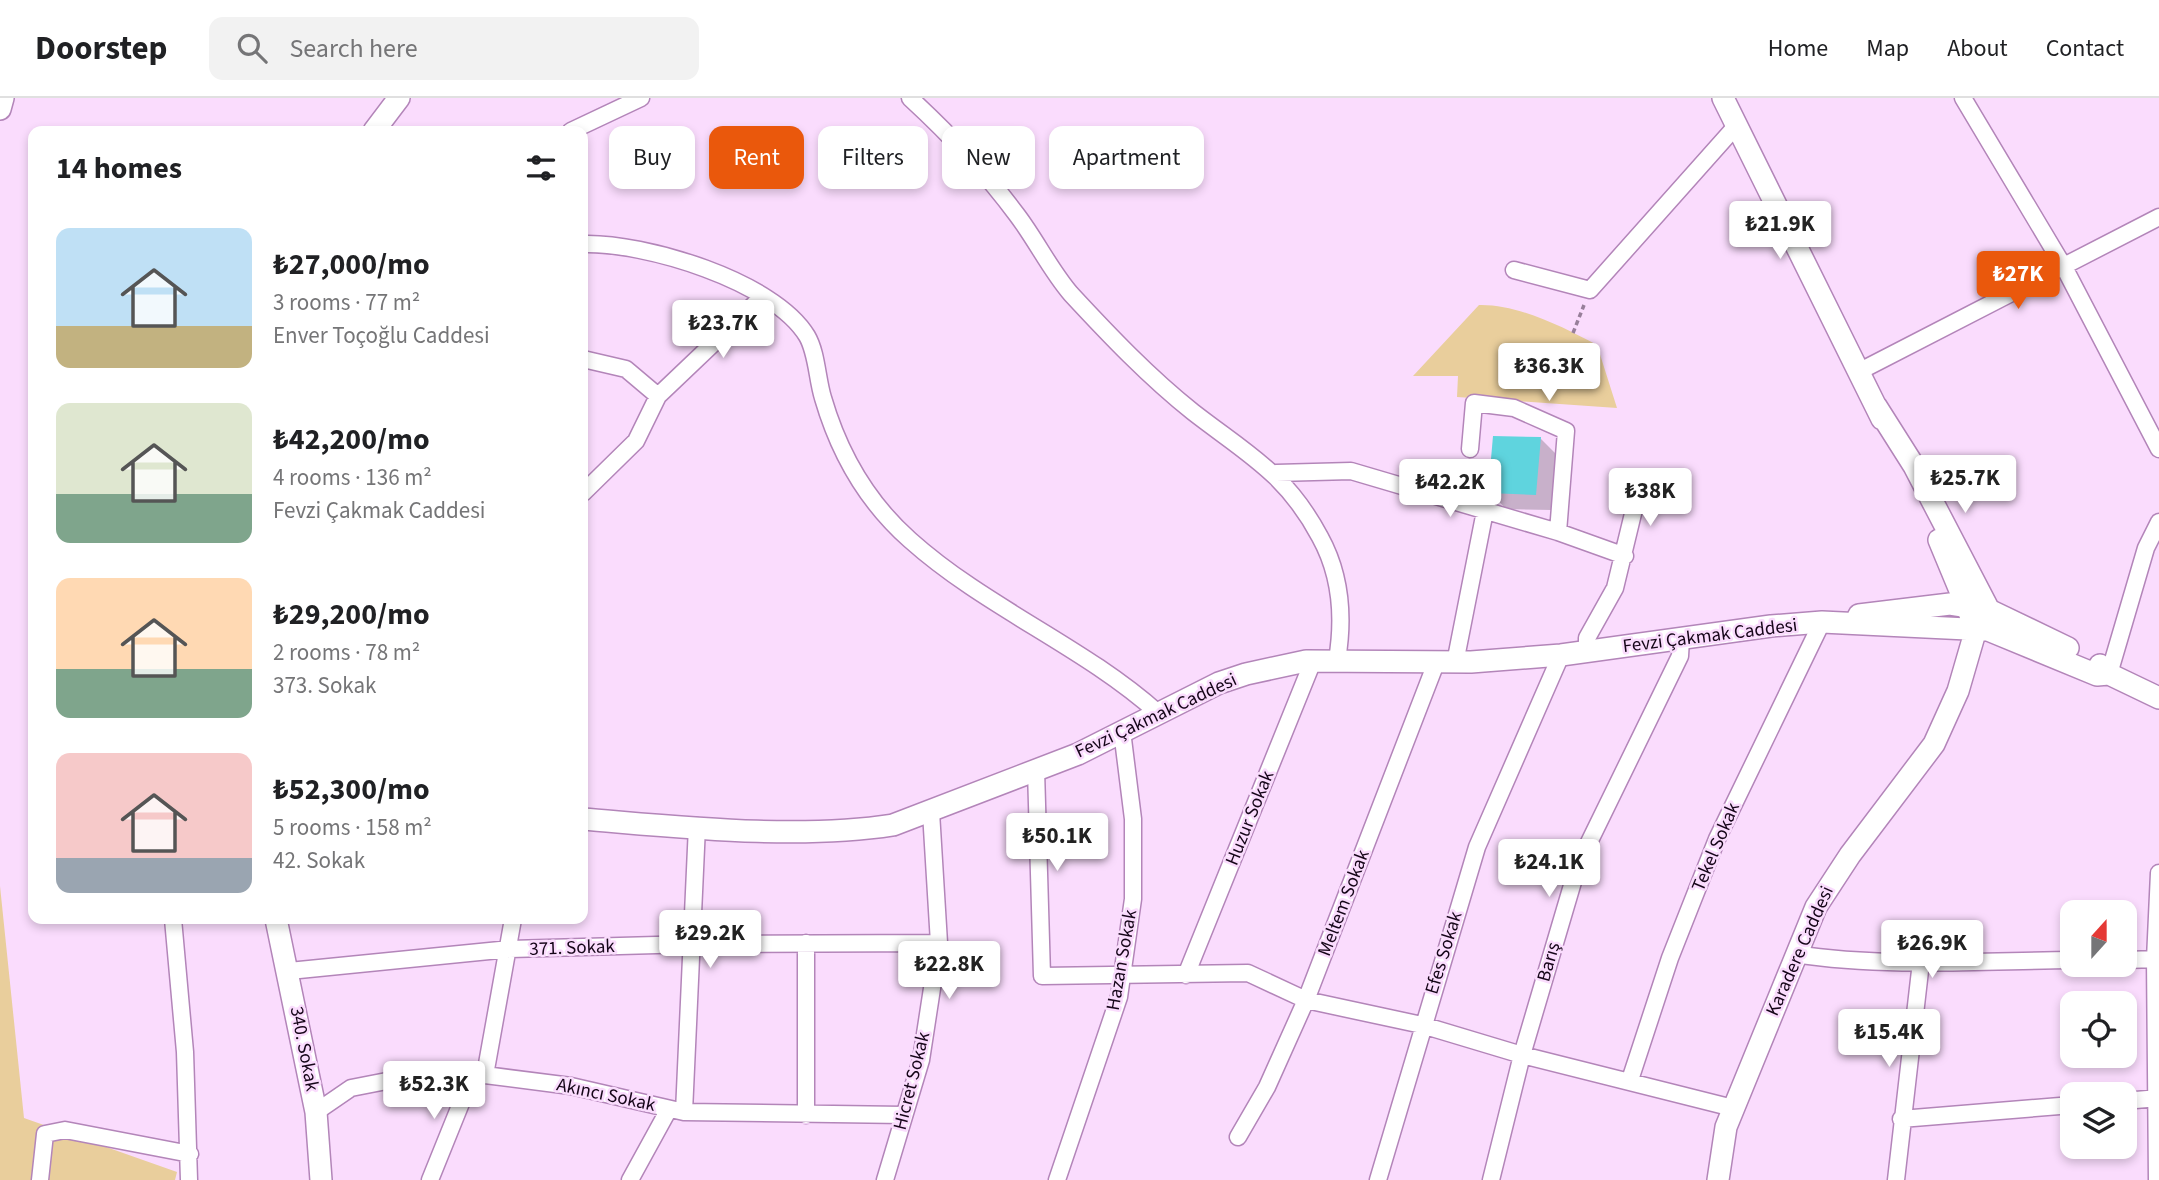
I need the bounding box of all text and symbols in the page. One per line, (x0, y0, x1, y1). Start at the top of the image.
search box (209, 17, 699, 80)
text: Doorstep (35, 25, 167, 72)
icon: search (233, 29, 271, 67)
text: Search here (289, 30, 418, 67)
text: Home (1768, 31, 1828, 66)
text: Map (1866, 31, 1909, 66)
text: About (1947, 31, 2008, 66)
text: Contact (2046, 31, 2124, 66)
chip: Buy (609, 126, 695, 189)
chip: Rent (709, 126, 804, 189)
chip: Filters (818, 126, 928, 189)
chip: New (942, 126, 1035, 189)
chip: Apartment (1049, 126, 1204, 189)
text: 14 homes (56, 147, 182, 190)
icon: filters (522, 149, 560, 187)
pin: ₺21.9K (1723, 202, 1837, 261)
text: ₺21.9K (1745, 207, 1815, 240)
text: ₺27,000/mo (273, 243, 430, 286)
pin: ₺27K (1977, 252, 2059, 311)
icon: home (112, 256, 196, 340)
text: ₺27K (1993, 257, 2043, 290)
text: 3 rooms · 77 m² (273, 286, 420, 319)
pin: ₺23.7K (666, 300, 780, 360)
text: ₺23.7K (688, 306, 758, 339)
text: Enver Toçoğlu Caddesi (273, 319, 490, 352)
pin: ₺36.3K (1492, 344, 1606, 403)
text: ₺36.3K (1514, 349, 1584, 382)
text: ₺42,200/mo (273, 418, 430, 461)
icon: home (112, 431, 196, 515)
pin: ₺25.7K (1908, 456, 2022, 515)
pin: ₺42.2K (1393, 460, 1507, 519)
text: 4 rooms · 136 m² (273, 461, 432, 494)
text: ₺25.7K (1930, 461, 2000, 494)
text: ₺42.2K (1415, 465, 1485, 498)
pin: ₺38K (1609, 468, 1691, 528)
text: ₺38K (1625, 474, 1675, 507)
text: Fevzi Çakmak Caddesi (273, 494, 486, 527)
text: ₺29,200/mo (273, 593, 430, 636)
icon: home (112, 606, 196, 690)
street label: Fevzi Çakmak Caddesi (1621, 612, 1799, 660)
text: 2 rooms · 78 m² (273, 636, 420, 669)
street label: Fevzi Çakmak Caddesi (1071, 667, 1241, 765)
text: 373. Sokak (273, 669, 377, 702)
street label: Huzur Sokak (1219, 766, 1281, 869)
text: ₺52,300/mo (273, 768, 430, 811)
icon: home (112, 781, 196, 865)
street label: Tekel Sokak (1685, 798, 1747, 896)
text: 5 rooms · 158 m² (273, 811, 432, 844)
pin: ₺50.1K (1000, 814, 1114, 873)
text: ₺50.1K (1022, 819, 1092, 852)
pin: ₺24.1K (1492, 840, 1606, 899)
text: 42. Sokak (273, 844, 365, 877)
street label: Meltem Sokak (1311, 845, 1377, 960)
text: ₺24.1K (1514, 845, 1584, 878)
street label: Karadere Caddesi (1759, 882, 1841, 1020)
north arrow (2060, 900, 2137, 976)
map controls (2060, 900, 2137, 1159)
street label: Hazan Sokak (1100, 907, 1144, 1013)
street label: Efes Sokak (1419, 908, 1470, 998)
pin: ₺29.2K (653, 910, 767, 970)
text: ₺29.2K (675, 916, 745, 949)
pin: ₺26.9K (1875, 920, 1989, 980)
text: ₺26.9K (1897, 926, 1967, 959)
street label: 371. Sokak (529, 933, 616, 963)
street label: Barış (1531, 939, 1567, 985)
pin: ₺22.8K (892, 942, 1006, 1001)
text: ₺22.8K (914, 947, 984, 980)
button: locate (2060, 991, 2137, 1068)
street label: 340. Sokak (283, 1004, 326, 1094)
pin: ₺15.4K (1832, 1010, 1946, 1069)
text: ₺15.4K (1854, 1015, 1924, 1048)
street label: Hicret Sokak (887, 1029, 937, 1133)
pin: ₺52.3K (377, 1062, 491, 1121)
text: ₺52.3K (399, 1067, 469, 1100)
street label: Akıncı Sokak (554, 1071, 659, 1119)
button: layers (2060, 1082, 2137, 1159)

